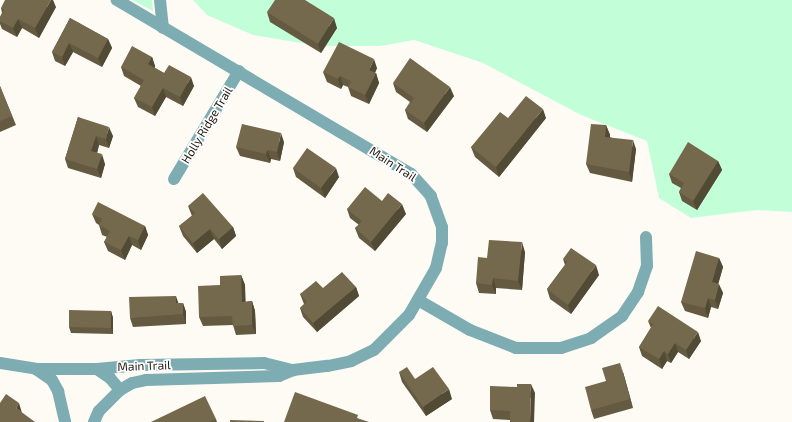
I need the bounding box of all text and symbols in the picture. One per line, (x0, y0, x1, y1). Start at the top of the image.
street label: Holly Ridge Trail (178, 84, 236, 166)
street label: Main Trail (367, 143, 419, 185)
street label: Main Trail (117, 358, 171, 374)

